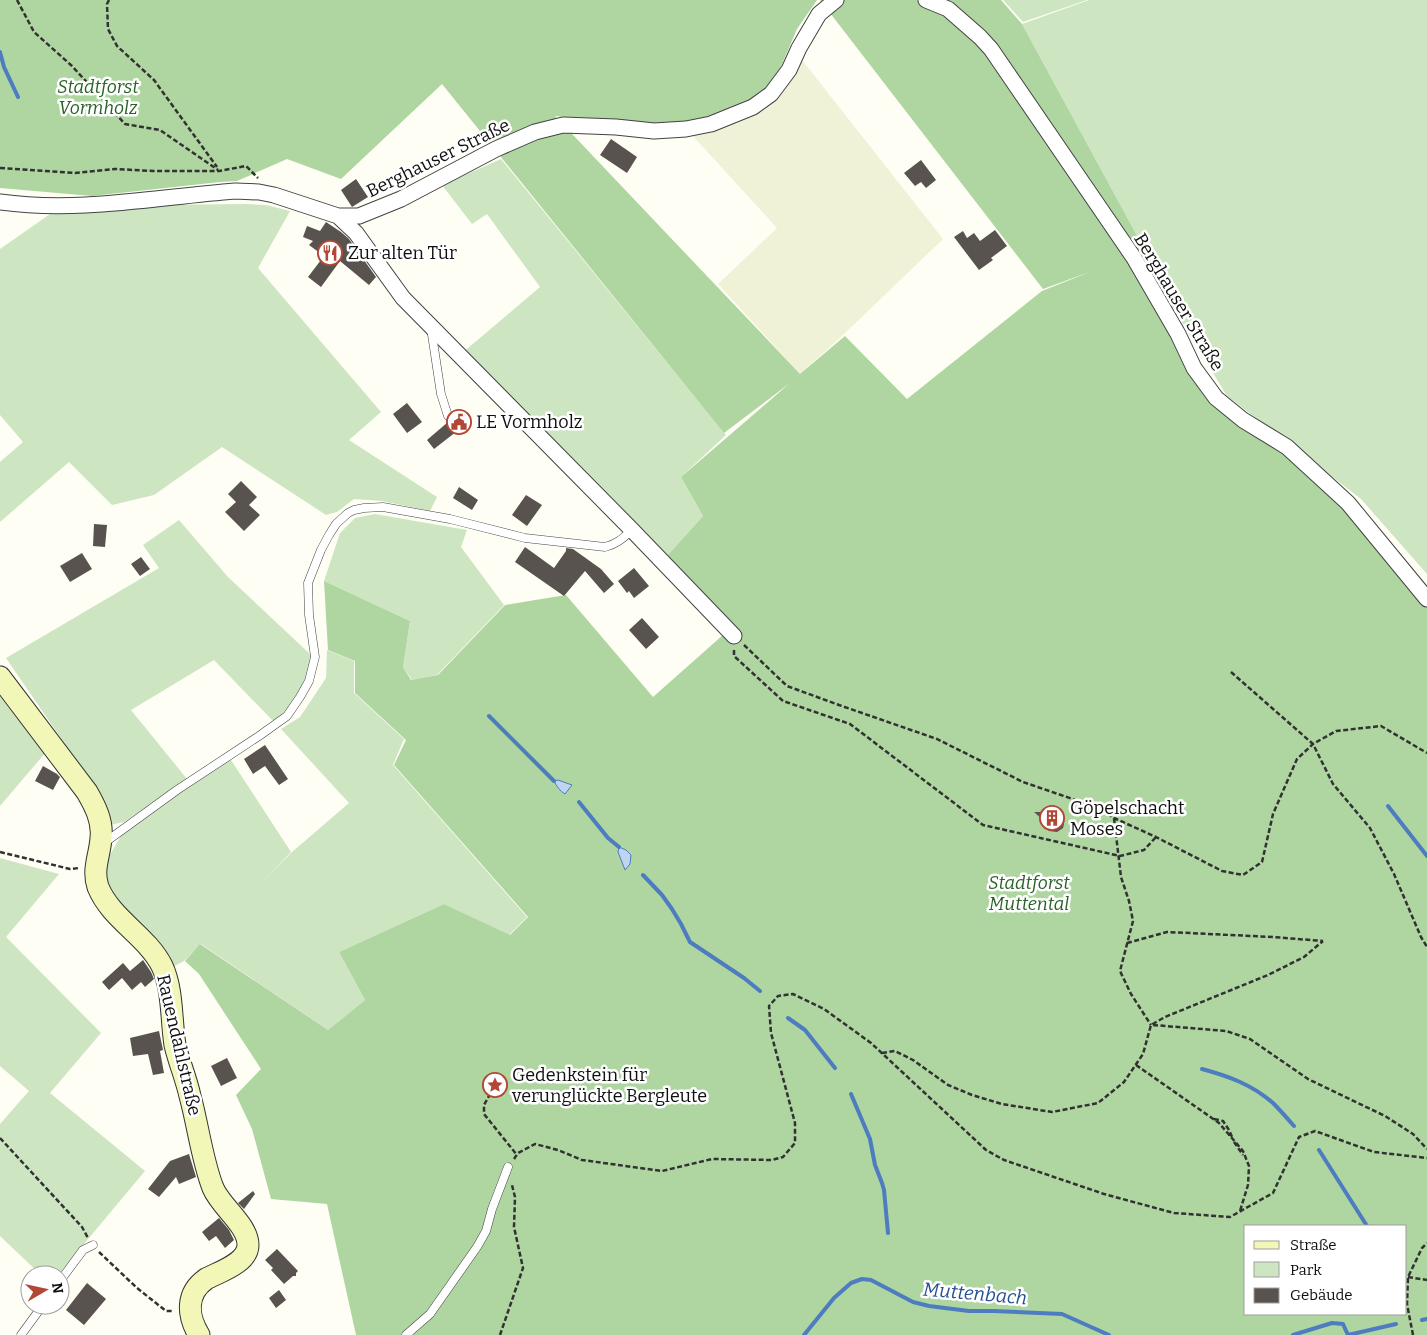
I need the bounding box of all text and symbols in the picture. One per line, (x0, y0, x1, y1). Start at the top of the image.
park label: Stadtforst Vormholz (57, 76, 139, 119)
street label: Berghauser Straße (363, 114, 513, 202)
street label: Berghauser Straße (1129, 229, 1229, 375)
restaurant icon: Zur alten Tür (317, 240, 343, 266)
place label: Zur alten Tür (348, 242, 457, 264)
public building icon: LE Vormholz (446, 409, 472, 435)
place label: LE Vormholz (476, 411, 583, 433)
place label: Göpelschacht Moses (1070, 797, 1185, 840)
building icon: Göpelschacht Moses (1039, 805, 1065, 831)
park label: Stadtforst Muttental (988, 872, 1070, 915)
street label: Rauendahlstraße (152, 972, 206, 1118)
place label: Gedenkstein für verunglückte Bergleute (511, 1064, 707, 1107)
place icon: Gedenkstein für verunglückte Bergleute (482, 1072, 508, 1098)
legend (1244, 1225, 1407, 1315)
text: Straße (1290, 1236, 1336, 1254)
text: Park (1290, 1261, 1322, 1279)
north arrow (20, 1265, 70, 1315)
water label: Muttenbach (922, 1277, 1028, 1310)
text: N (48, 1281, 67, 1295)
text: Gebäude (1290, 1286, 1353, 1304)

